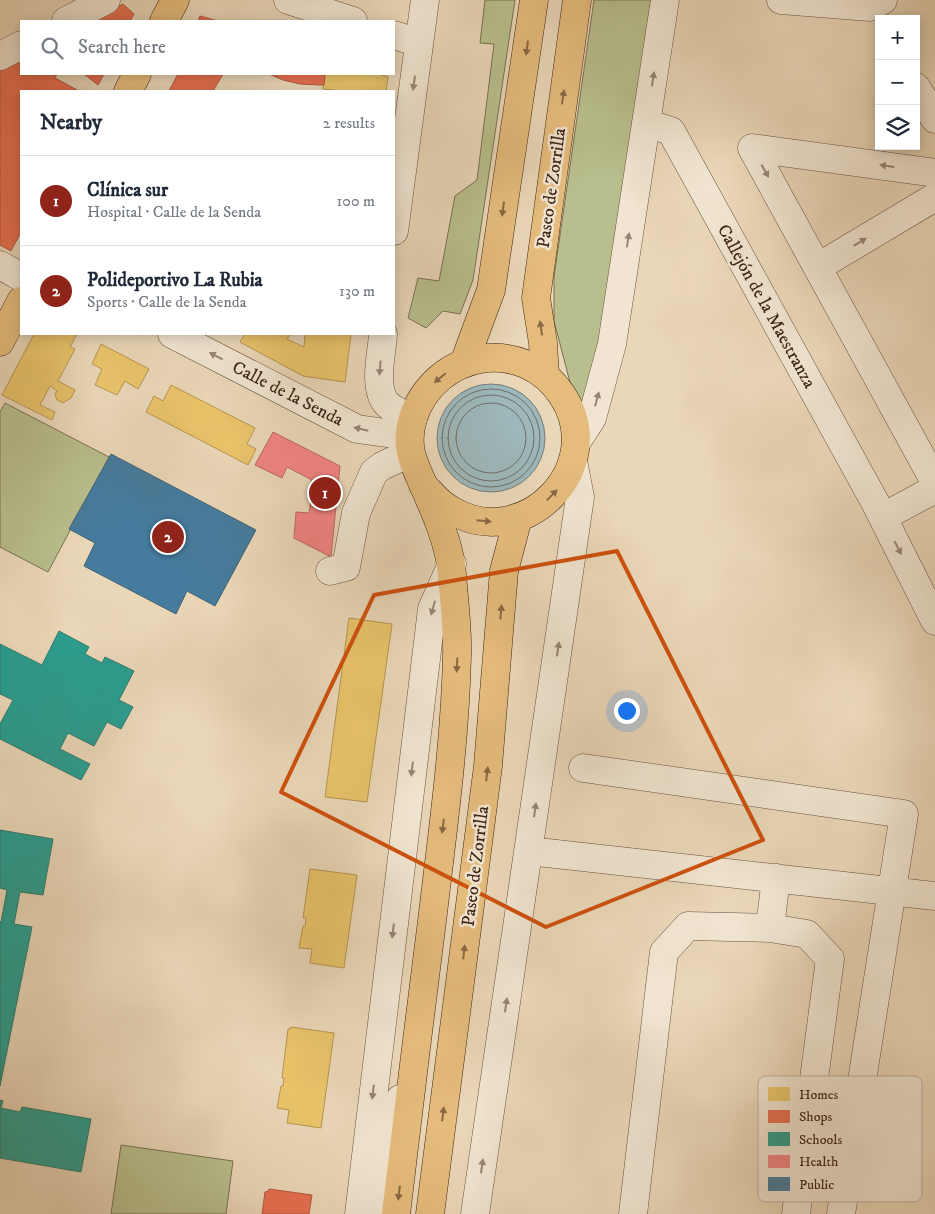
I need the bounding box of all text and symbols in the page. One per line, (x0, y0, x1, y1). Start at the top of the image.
map controls (875, 15, 920, 150)
button: + (875, 15, 920, 60)
search box (20, 20, 395, 75)
icon: search (38, 34, 66, 62)
text: Search here (78, 36, 166, 59)
one-way arrow (523, 41, 531, 57)
button: − (875, 60, 920, 105)
one-way arrow (649, 71, 657, 87)
one-way arrow (410, 75, 418, 91)
one-way arrow (560, 89, 568, 105)
button: layers (875, 105, 920, 150)
text: Nearby (40, 110, 102, 136)
text: 2 results (323, 113, 375, 133)
street label: Paseo de Zorrilla (533, 126, 571, 250)
one-way arrow (878, 162, 894, 170)
one-way arrow (761, 164, 769, 179)
text: Clínica sur (87, 179, 168, 202)
text: 1 (53, 191, 59, 211)
text: 100 m (337, 191, 375, 211)
one-way arrow (499, 201, 507, 217)
text: Hospital · Calle de la Senda (87, 202, 261, 222)
street label: Callejón de la Maestranza (712, 221, 820, 393)
one-way arrow (624, 232, 632, 248)
one-way arrow (853, 238, 866, 247)
text: Polideportivo La Rubia (87, 269, 263, 292)
text: 2 (52, 281, 60, 301)
text: 130 m (339, 281, 375, 301)
text: Sports · Calle de la Senda (87, 292, 247, 312)
one-way arrow (536, 319, 544, 335)
one-way arrow (209, 352, 223, 360)
street label: Calle de la Senda (228, 356, 347, 431)
one-way arrow (376, 360, 384, 376)
one-way arrow (434, 372, 447, 383)
one-way arrow (593, 392, 601, 407)
one-way arrow (354, 425, 369, 433)
pin: 1 (309, 474, 341, 512)
one-way arrow (546, 490, 558, 502)
one-way arrow (476, 517, 492, 525)
pin: 2 (152, 518, 184, 556)
one-way arrow (894, 541, 902, 555)
one-way arrow (429, 601, 437, 616)
one-way arrow (497, 604, 505, 620)
one-way arrow (554, 640, 562, 656)
one-way arrow (452, 657, 460, 673)
your location (614, 698, 640, 724)
one-way arrow (408, 762, 416, 778)
one-way arrow (483, 766, 491, 782)
one-way arrow (531, 801, 539, 817)
street label: Paseo de Zorrilla (458, 804, 494, 928)
one-way arrow (439, 819, 447, 835)
one-way arrow (389, 923, 397, 939)
one-way arrow (460, 944, 468, 960)
one-way arrow (502, 997, 510, 1013)
legend (758, 1076, 922, 1202)
one-way arrow (369, 1084, 377, 1100)
text: Homes (799, 1086, 839, 1104)
one-way arrow (439, 1105, 447, 1121)
text: Shops (799, 1108, 832, 1126)
text: Schools (799, 1131, 842, 1149)
text: Health (799, 1153, 839, 1171)
one-way arrow (479, 1157, 487, 1173)
text: Public (799, 1176, 834, 1194)
one-way arrow (395, 1185, 403, 1201)

